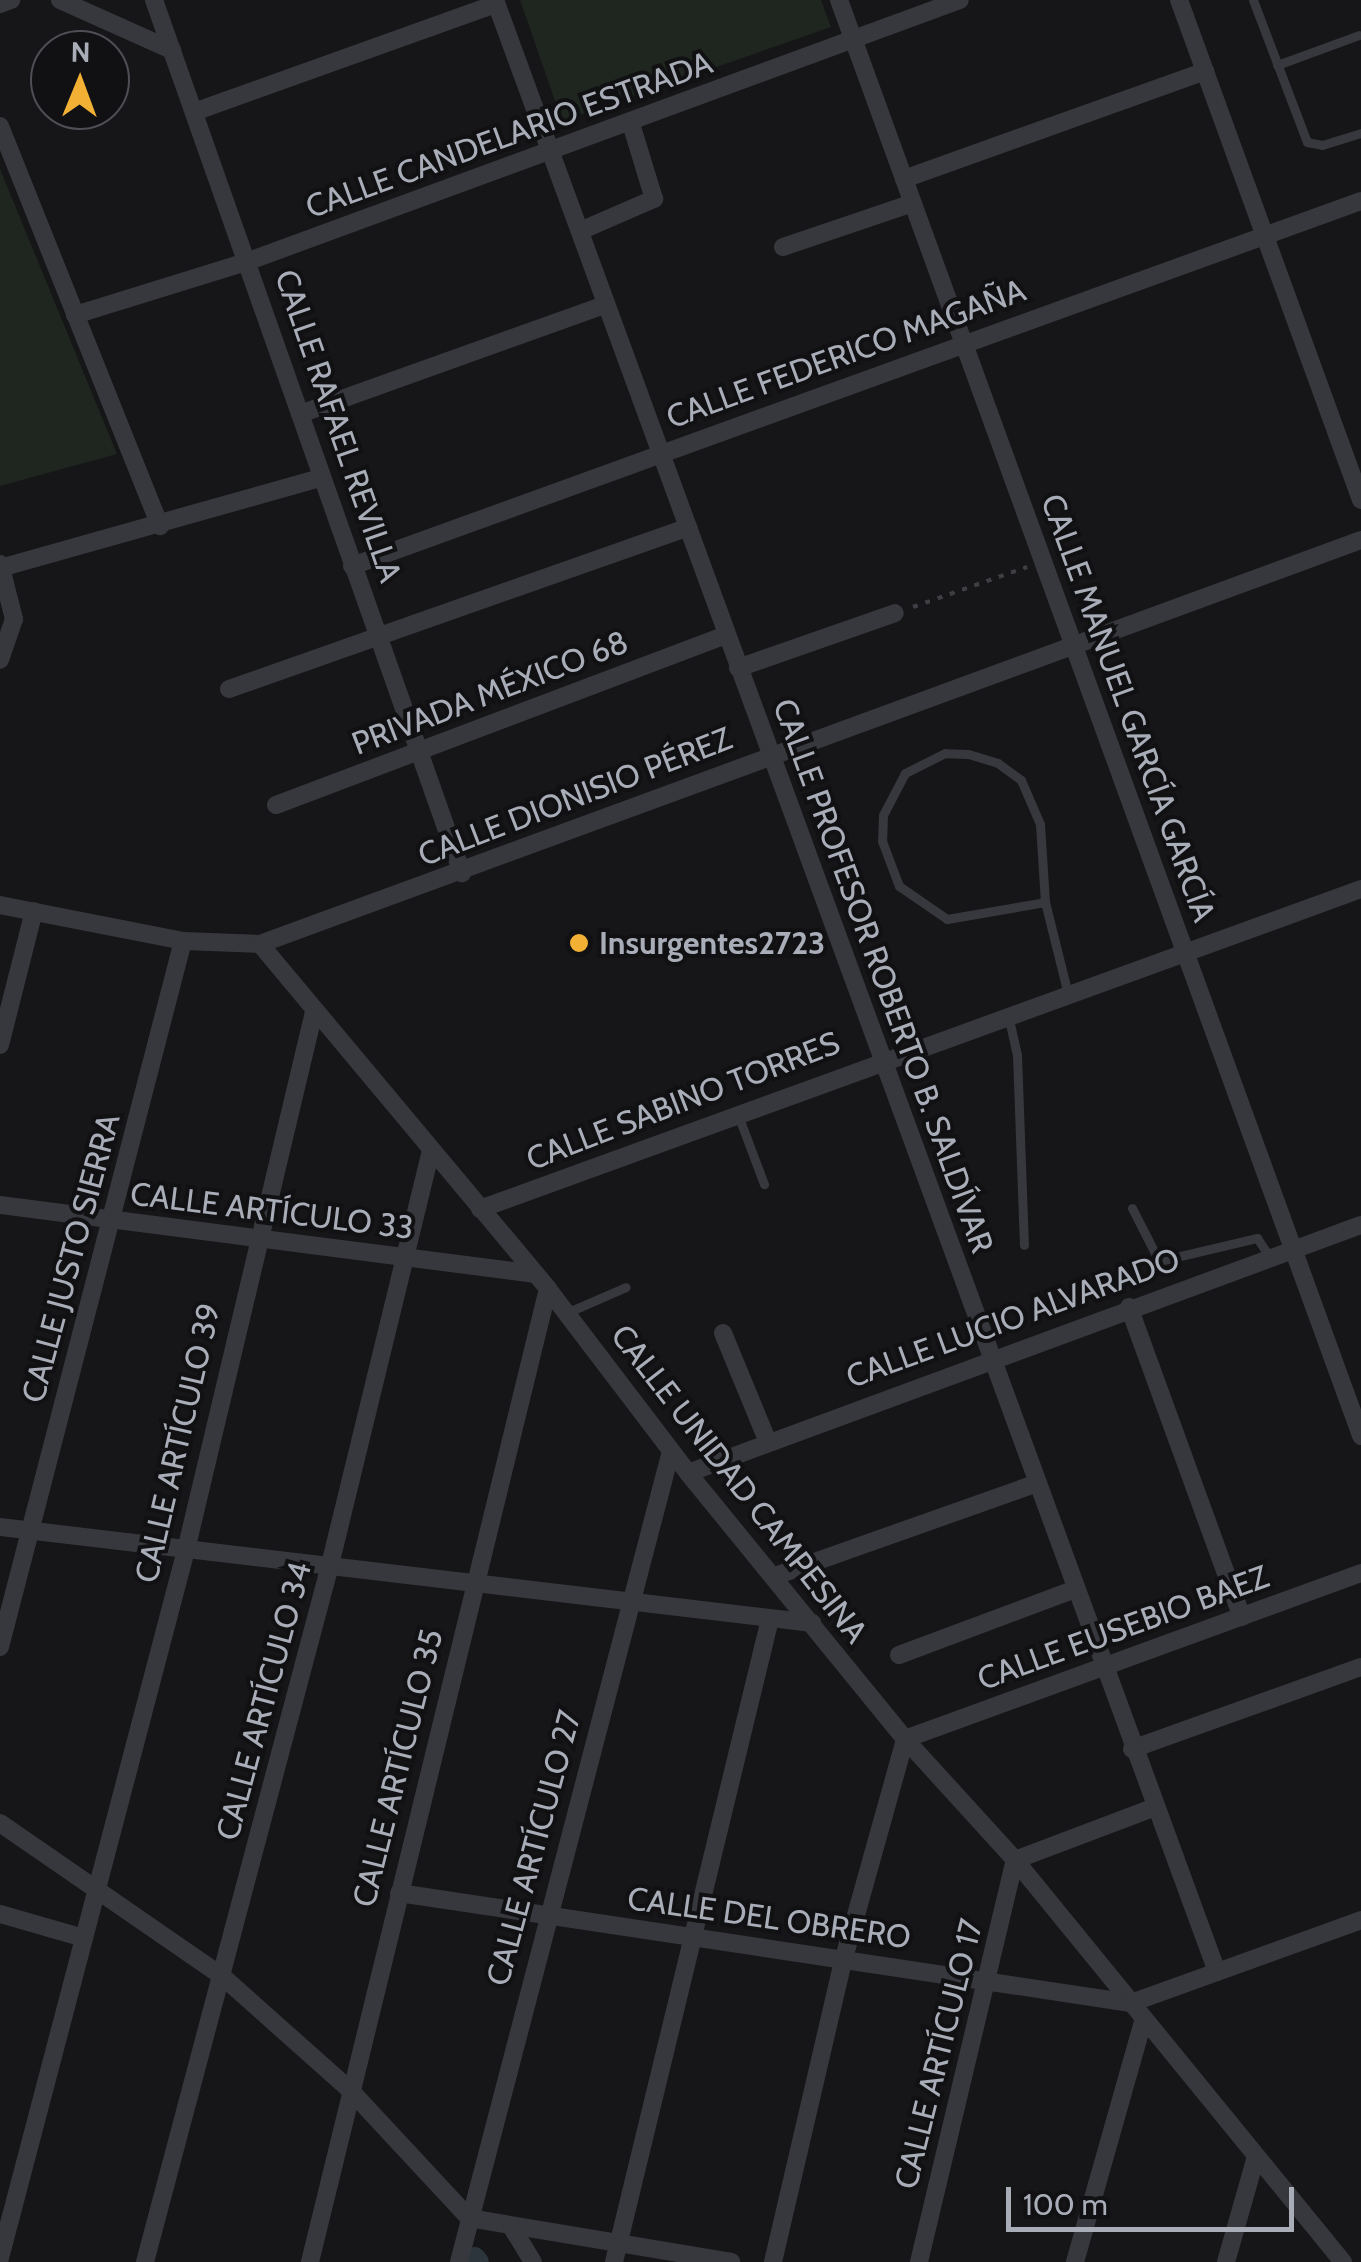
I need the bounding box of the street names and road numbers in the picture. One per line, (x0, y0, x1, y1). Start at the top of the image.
street label: CALLE CANDELARIO ESTRADA (301, 44, 717, 226)
street label: CALLE RAFAEL REVILLA (267, 265, 409, 587)
street label: CALLE FEDERICO MAGAÑA (661, 271, 1031, 437)
street label: CALLE MANUEL GARCÍA GARCÍA (1033, 489, 1223, 927)
street label: PRIVADA MÉXICO 68 (347, 623, 633, 763)
street label: CALLE PROFESOR ROBERTO B. SALDÍVAR (765, 694, 1001, 1258)
street label: CALLE DIONISIO PÉREZ (413, 720, 737, 874)
street label: CALLE SABINO TORRES (521, 1024, 845, 1178)
street label: CALLE JUSTO SIERRA (14, 1109, 128, 1407)
street label: CALLE ARTÍCULO 33 (128, 1175, 416, 1247)
street label: CALLE LUCIO ALVARADO (841, 1240, 1185, 1396)
street label: CALLE ARTÍCULO 39 (127, 1299, 229, 1587)
street label: CALLE UNIDAD CAMPESINA (603, 1317, 875, 1651)
street label: CALLE EUSEBIO BAEZ (972, 1557, 1274, 1699)
street label: CALLE ARTÍCULO 34 (208, 1558, 320, 1844)
street label: CALLE ARTÍCULO 35 (345, 1625, 451, 1911)
street label: CALLE ARTÍCULO 27 (479, 1706, 589, 1990)
street label: CALLE DEL OBRERO (625, 1879, 913, 1957)
street label: CALLE ARTÍCULO 17 (887, 1915, 991, 2193)

